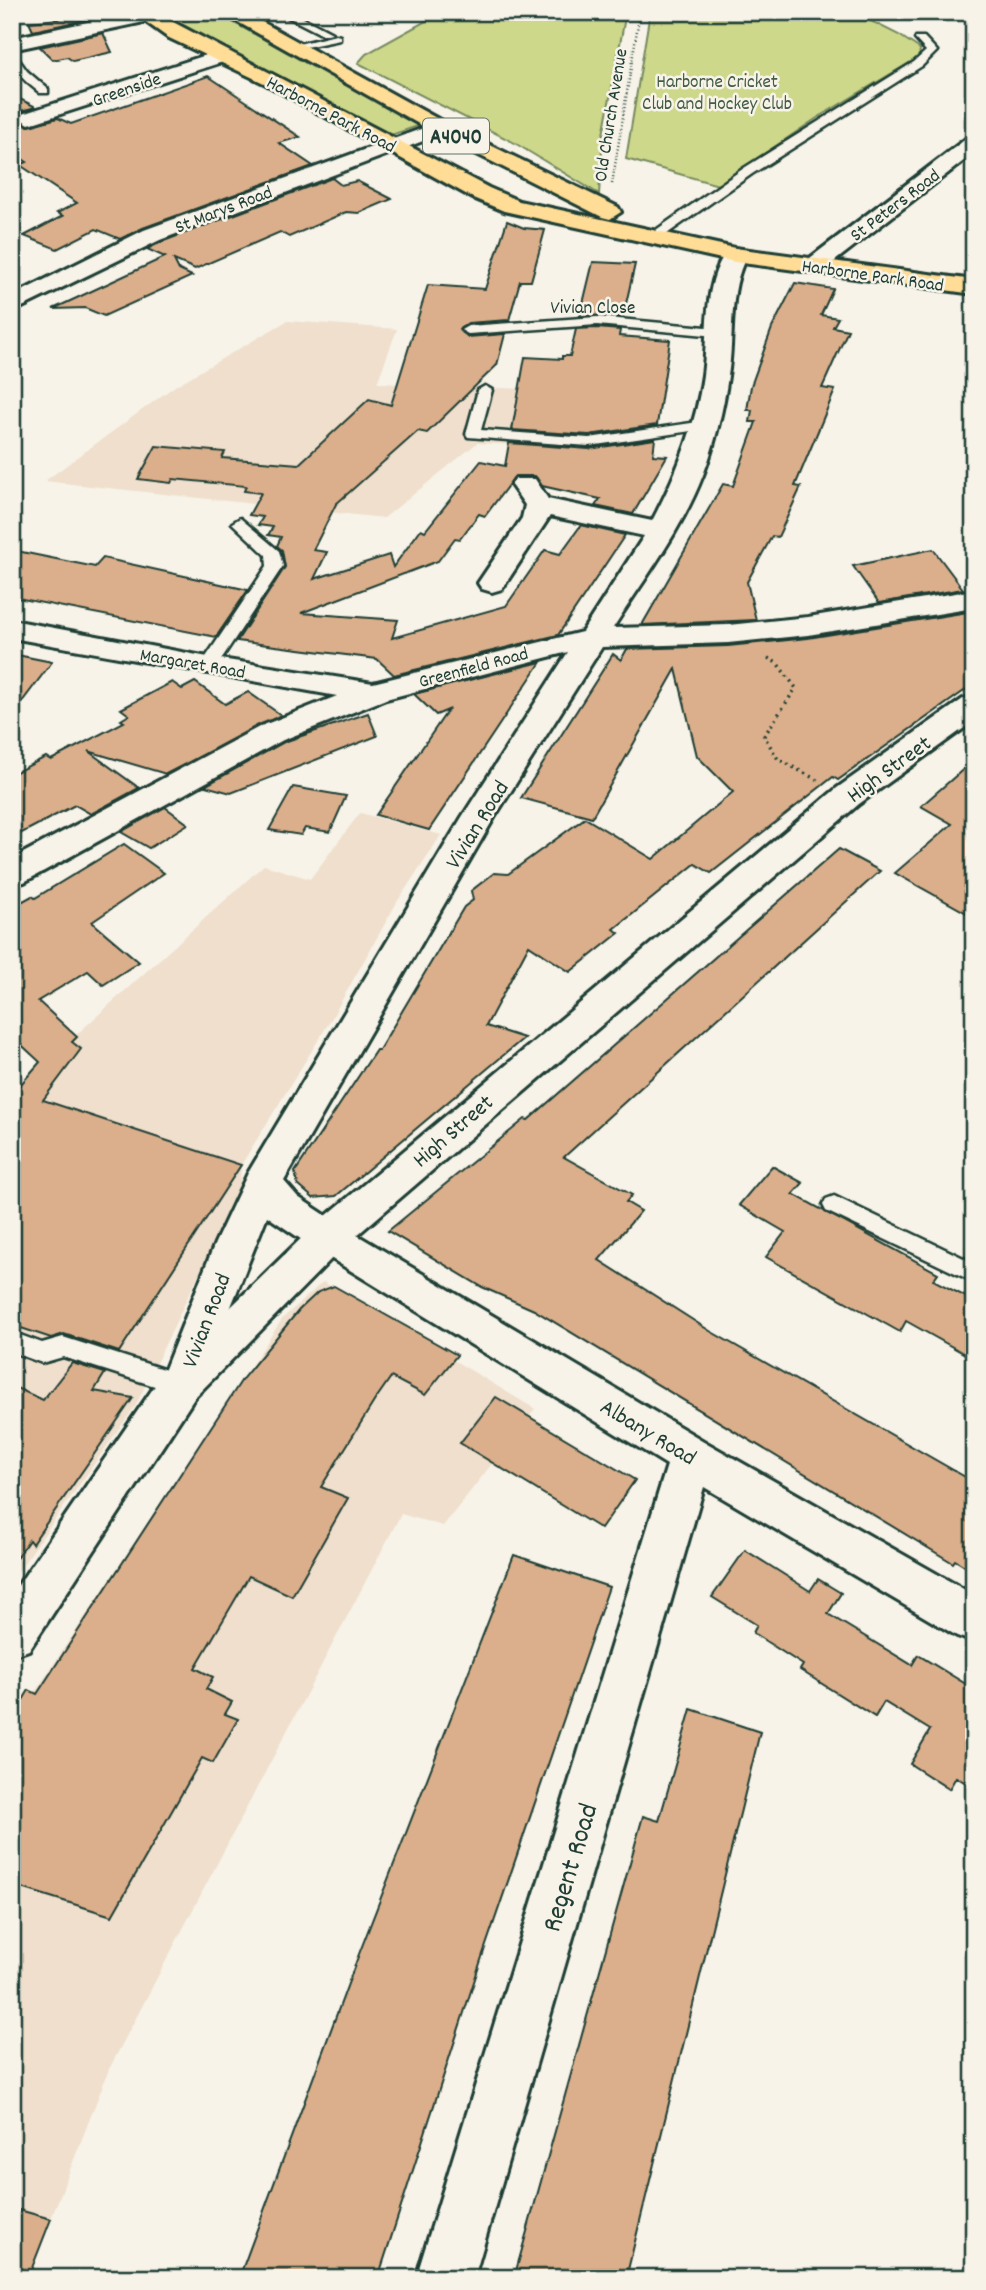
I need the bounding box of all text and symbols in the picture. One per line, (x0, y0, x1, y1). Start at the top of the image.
street label: Old Church Avenue (589, 47, 636, 184)
street label: Greenside (89, 67, 165, 116)
park label: Harborne Cricket Club and Hockey Club (642, 70, 792, 119)
street label: Harborne Park Road (261, 71, 400, 162)
road number: A4040 (423, 118, 489, 154)
street label: St Peters Road (845, 164, 947, 250)
street label: St Marys Road (172, 180, 277, 242)
street label: Harborne Park Road (800, 254, 945, 301)
street label: Vivian Close (551, 296, 635, 323)
street label: Greenfield Road (416, 642, 532, 697)
street label: Margaret Road (138, 643, 247, 688)
street label: High Street (841, 729, 939, 813)
street label: Vivian Road (439, 775, 519, 876)
street label: High Street (407, 1088, 502, 1177)
street label: Vivian Road (175, 1269, 241, 1373)
street label: Albany Road (593, 1392, 702, 1476)
street label: Regent Road (534, 1799, 611, 1938)

